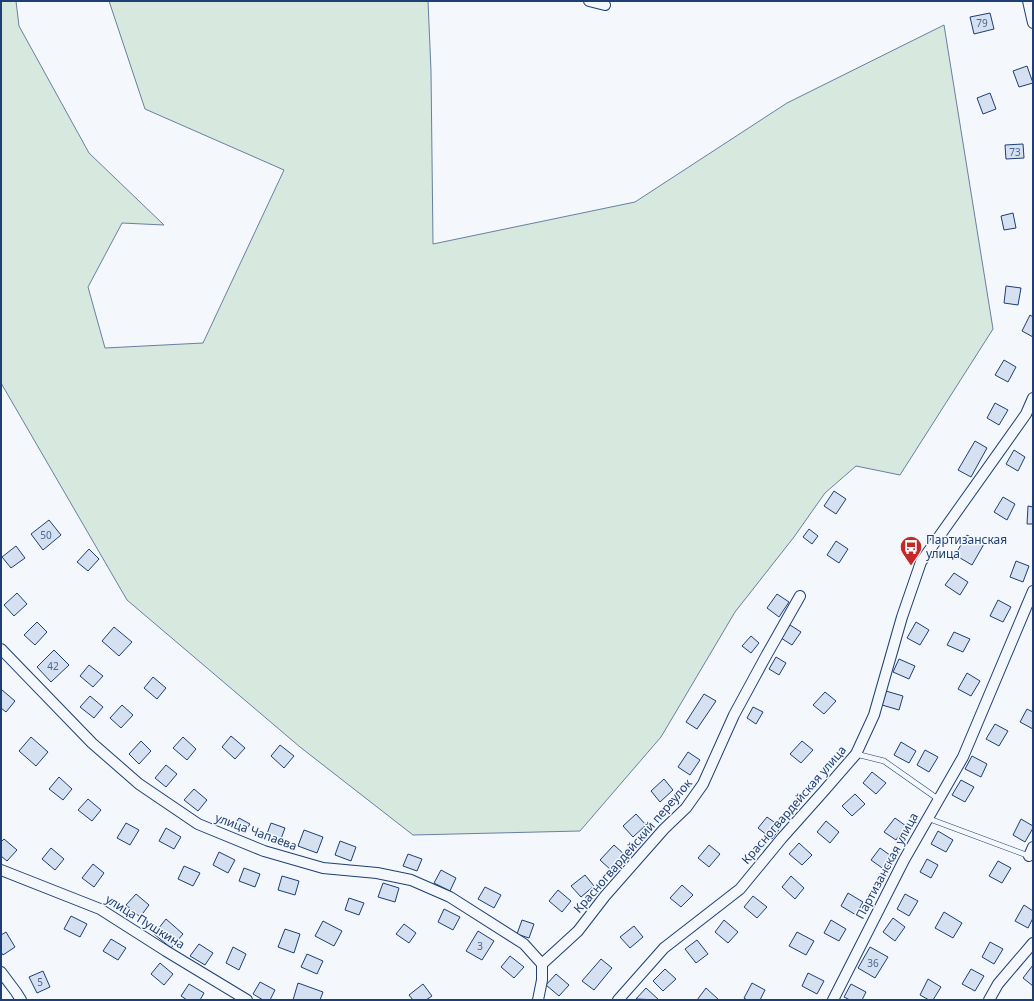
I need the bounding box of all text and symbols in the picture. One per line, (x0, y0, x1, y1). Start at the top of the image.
house number: 79 (976, 16, 988, 30)
house number: 73 (1009, 145, 1021, 159)
house number: 50 (40, 528, 52, 542)
place label: Партизанская улица (926, 531, 1007, 562)
bus stop icon: Партизанская улица (898, 534, 924, 567)
house number: 42 (47, 659, 59, 673)
street label: Красногвардейская улица (737, 742, 850, 868)
street label: Красногвардейский переулок (569, 774, 696, 916)
street label: улица Чапаева (213, 809, 299, 854)
street label: Партизанская улица (851, 810, 922, 922)
street label: улица Пушкина (102, 890, 188, 953)
house number: 3 (477, 939, 483, 953)
house number: 36 (867, 956, 879, 970)
house number: 5 (37, 975, 43, 989)

